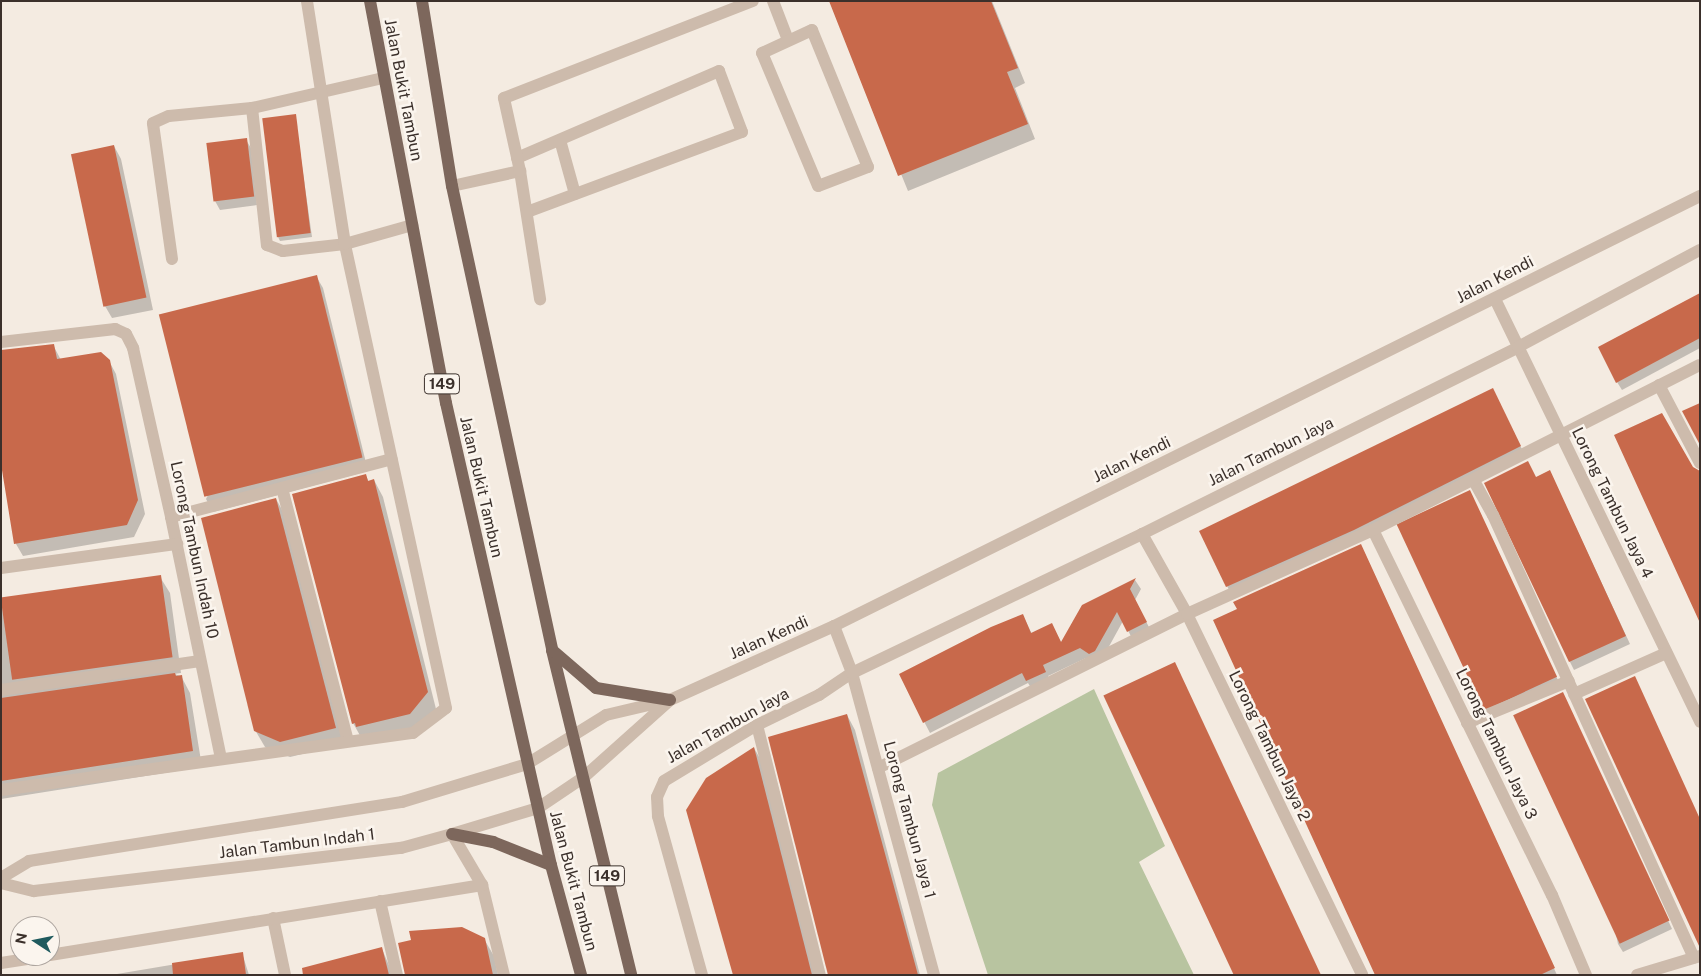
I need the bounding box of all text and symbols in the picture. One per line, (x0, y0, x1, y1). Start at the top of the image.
street label: Jalan Bukit Tambun (380, 17, 426, 163)
street label: Jalan Kendi (1453, 252, 1537, 308)
road number: 149 (423, 372, 461, 396)
street label: Jalan Tambun Jaya (1205, 413, 1337, 491)
street label: Jalan Bukit Tambun (455, 415, 507, 559)
street label: Lorong Tambun Jaya 4 (1567, 424, 1657, 582)
street label: Jalan Kendi (1090, 433, 1174, 487)
street label: Lorong Tambun Indah 10 (166, 459, 222, 641)
street label: Jalan Kendi (727, 612, 811, 664)
street label: Lorong Tambun Jaya 3 (1451, 665, 1541, 823)
street label: Lorong Tambun Jaya 2 (1224, 668, 1314, 824)
street label: Jalan Tambun Jaya (663, 684, 793, 768)
street label: Lorong Tambun Jaya 1 (879, 739, 939, 901)
street label: Jalan Bukit Tambun (545, 809, 601, 953)
street label: Jalan Tambun Indah 1 (218, 825, 376, 863)
road number: 149 (588, 864, 626, 888)
north arrow (10, 916, 60, 966)
text: N (12, 931, 30, 945)

